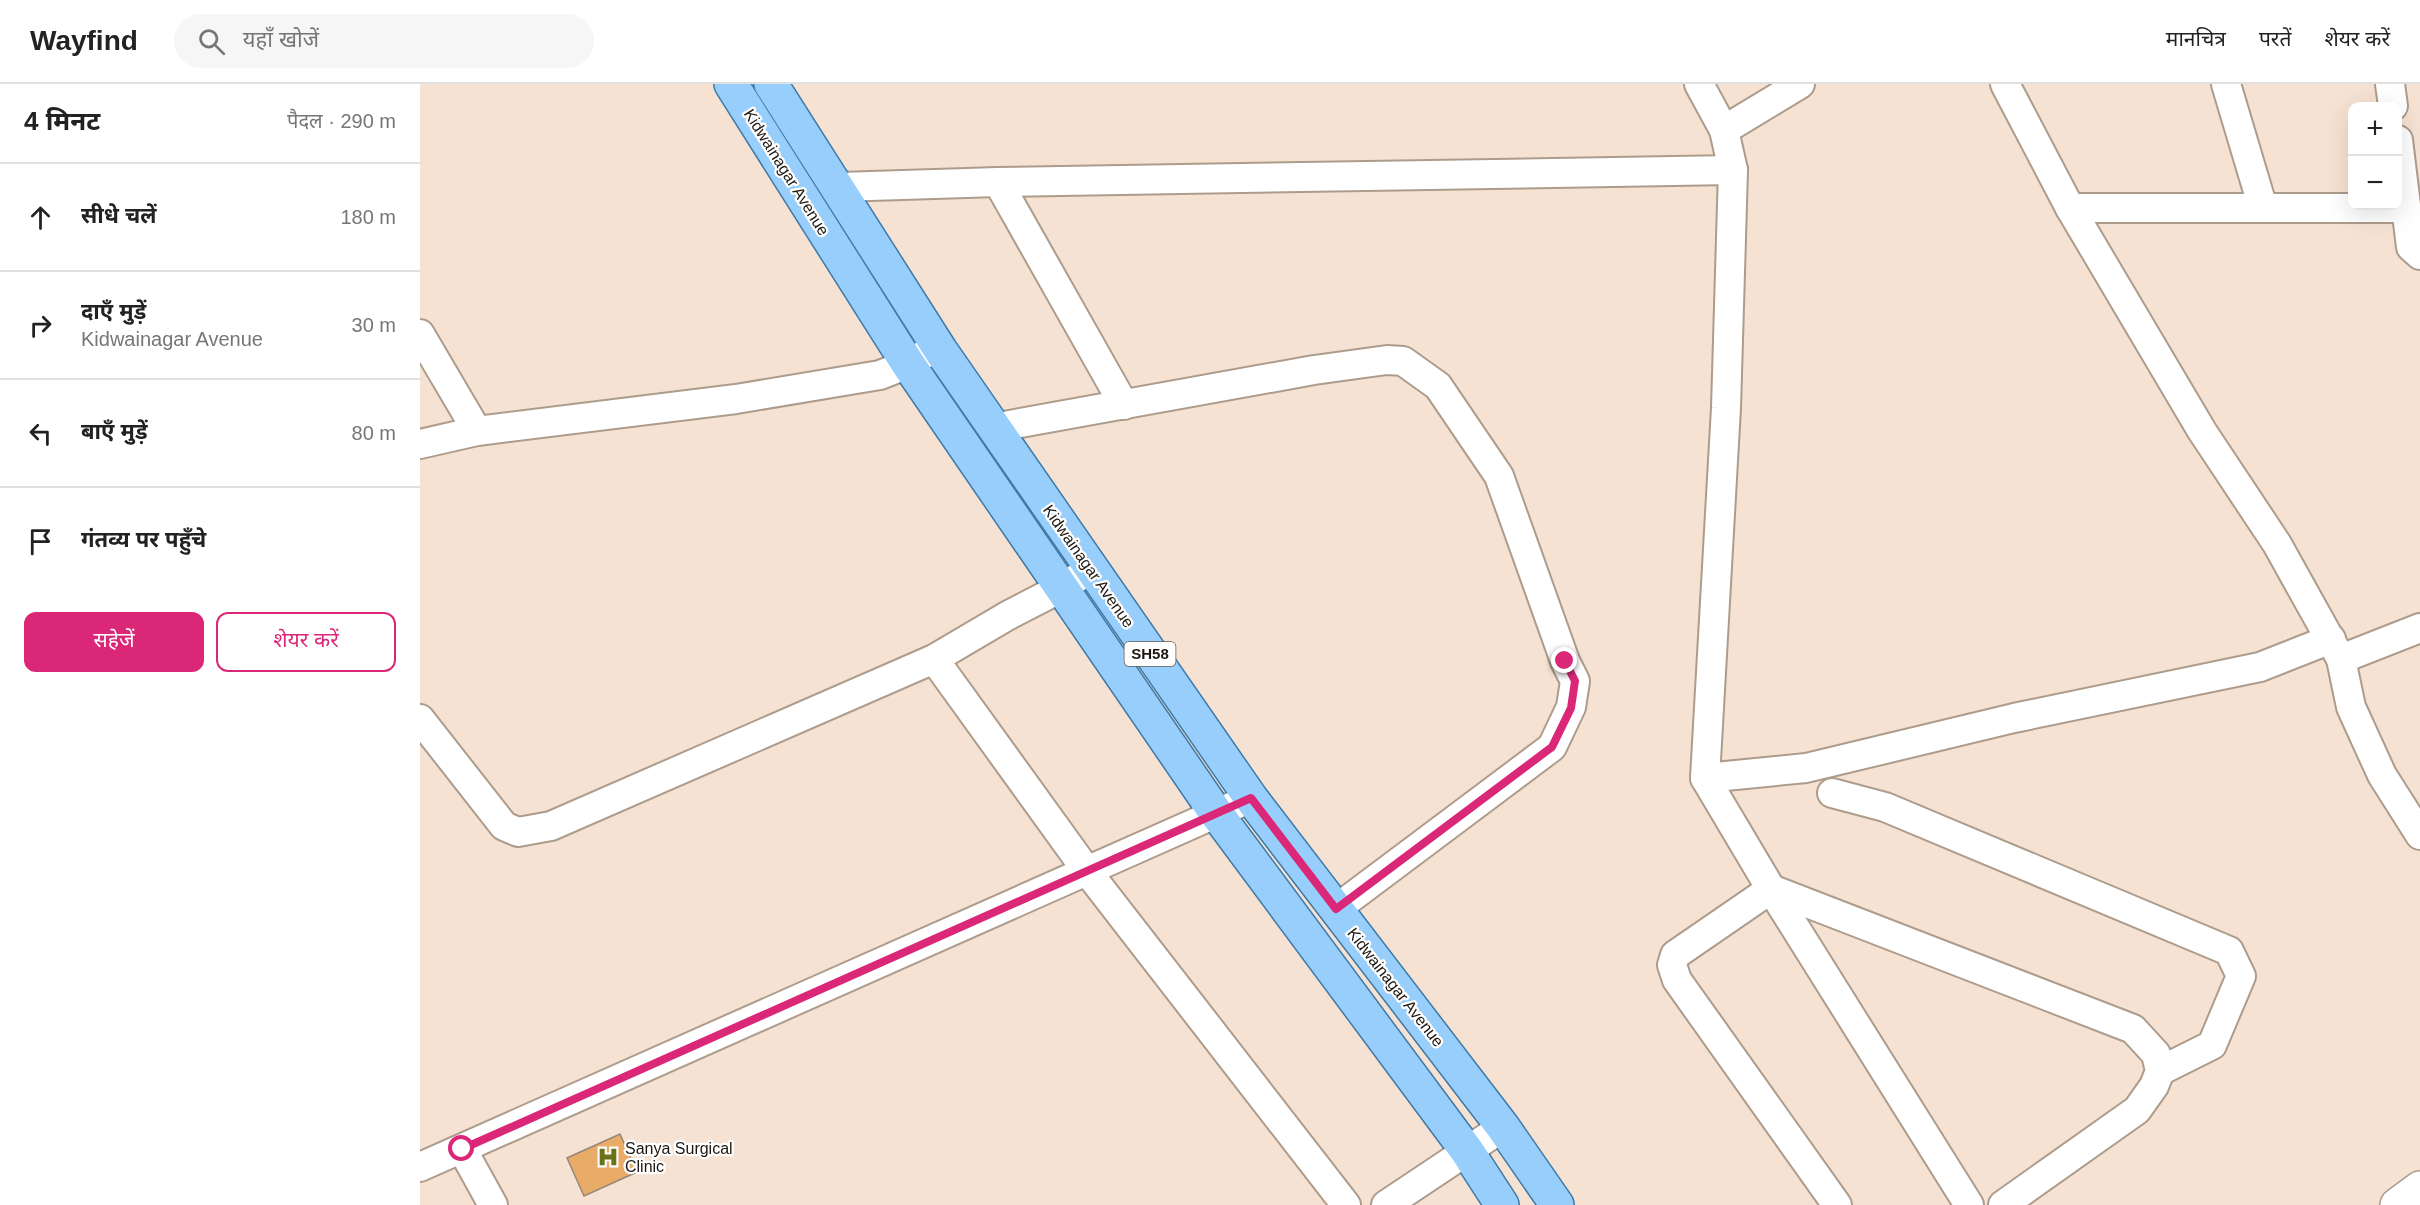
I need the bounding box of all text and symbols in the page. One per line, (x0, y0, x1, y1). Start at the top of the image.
search box (174, 14, 594, 68)
text: Wayfind (30, 25, 138, 56)
icon: search (195, 25, 228, 58)
text: यहाँ खोजें (243, 27, 319, 52)
text: मानचित्र (2166, 27, 2226, 50)
text: परतें (2259, 27, 2291, 50)
text: शेयर करें (2324, 27, 2390, 50)
map controls (2348, 102, 2402, 210)
button: + (2348, 102, 2402, 156)
text: 4 मिनट (24, 106, 100, 136)
street label: Kidwainagar Avenue (741, 106, 832, 239)
text: पैदल · 290 m (287, 110, 396, 132)
button: − (2348, 156, 2402, 210)
icon: ahead (24, 201, 57, 234)
text: सीधे चलें (81, 203, 156, 228)
text: 180 m (340, 206, 396, 228)
text: दाएँ मुड़ें (81, 299, 146, 324)
icon: right (24, 309, 57, 342)
text: 30 m (352, 314, 396, 336)
text: Kidwainagar Avenue (81, 328, 263, 350)
icon: left (24, 417, 57, 450)
text: बाएँ मुड़ें (81, 419, 147, 444)
text: 80 m (352, 422, 396, 444)
street label: Kidwainagar Avenue (1040, 502, 1137, 631)
icon: arrive (24, 525, 57, 558)
text: गंतव्य पर पहुँचे (81, 527, 206, 552)
button: सहेजें (24, 612, 204, 672)
button: शेयर करें (216, 612, 396, 672)
road number: SH58 (1124, 642, 1176, 666)
route end (1551, 647, 1577, 673)
street label: Kidwainagar Avenue (1344, 925, 1447, 1050)
route start (448, 1135, 474, 1161)
place label: Sanya Surgical Clinic (625, 1140, 733, 1175)
hospital icon: Sanya Surgical Clinic (596, 1145, 620, 1169)

